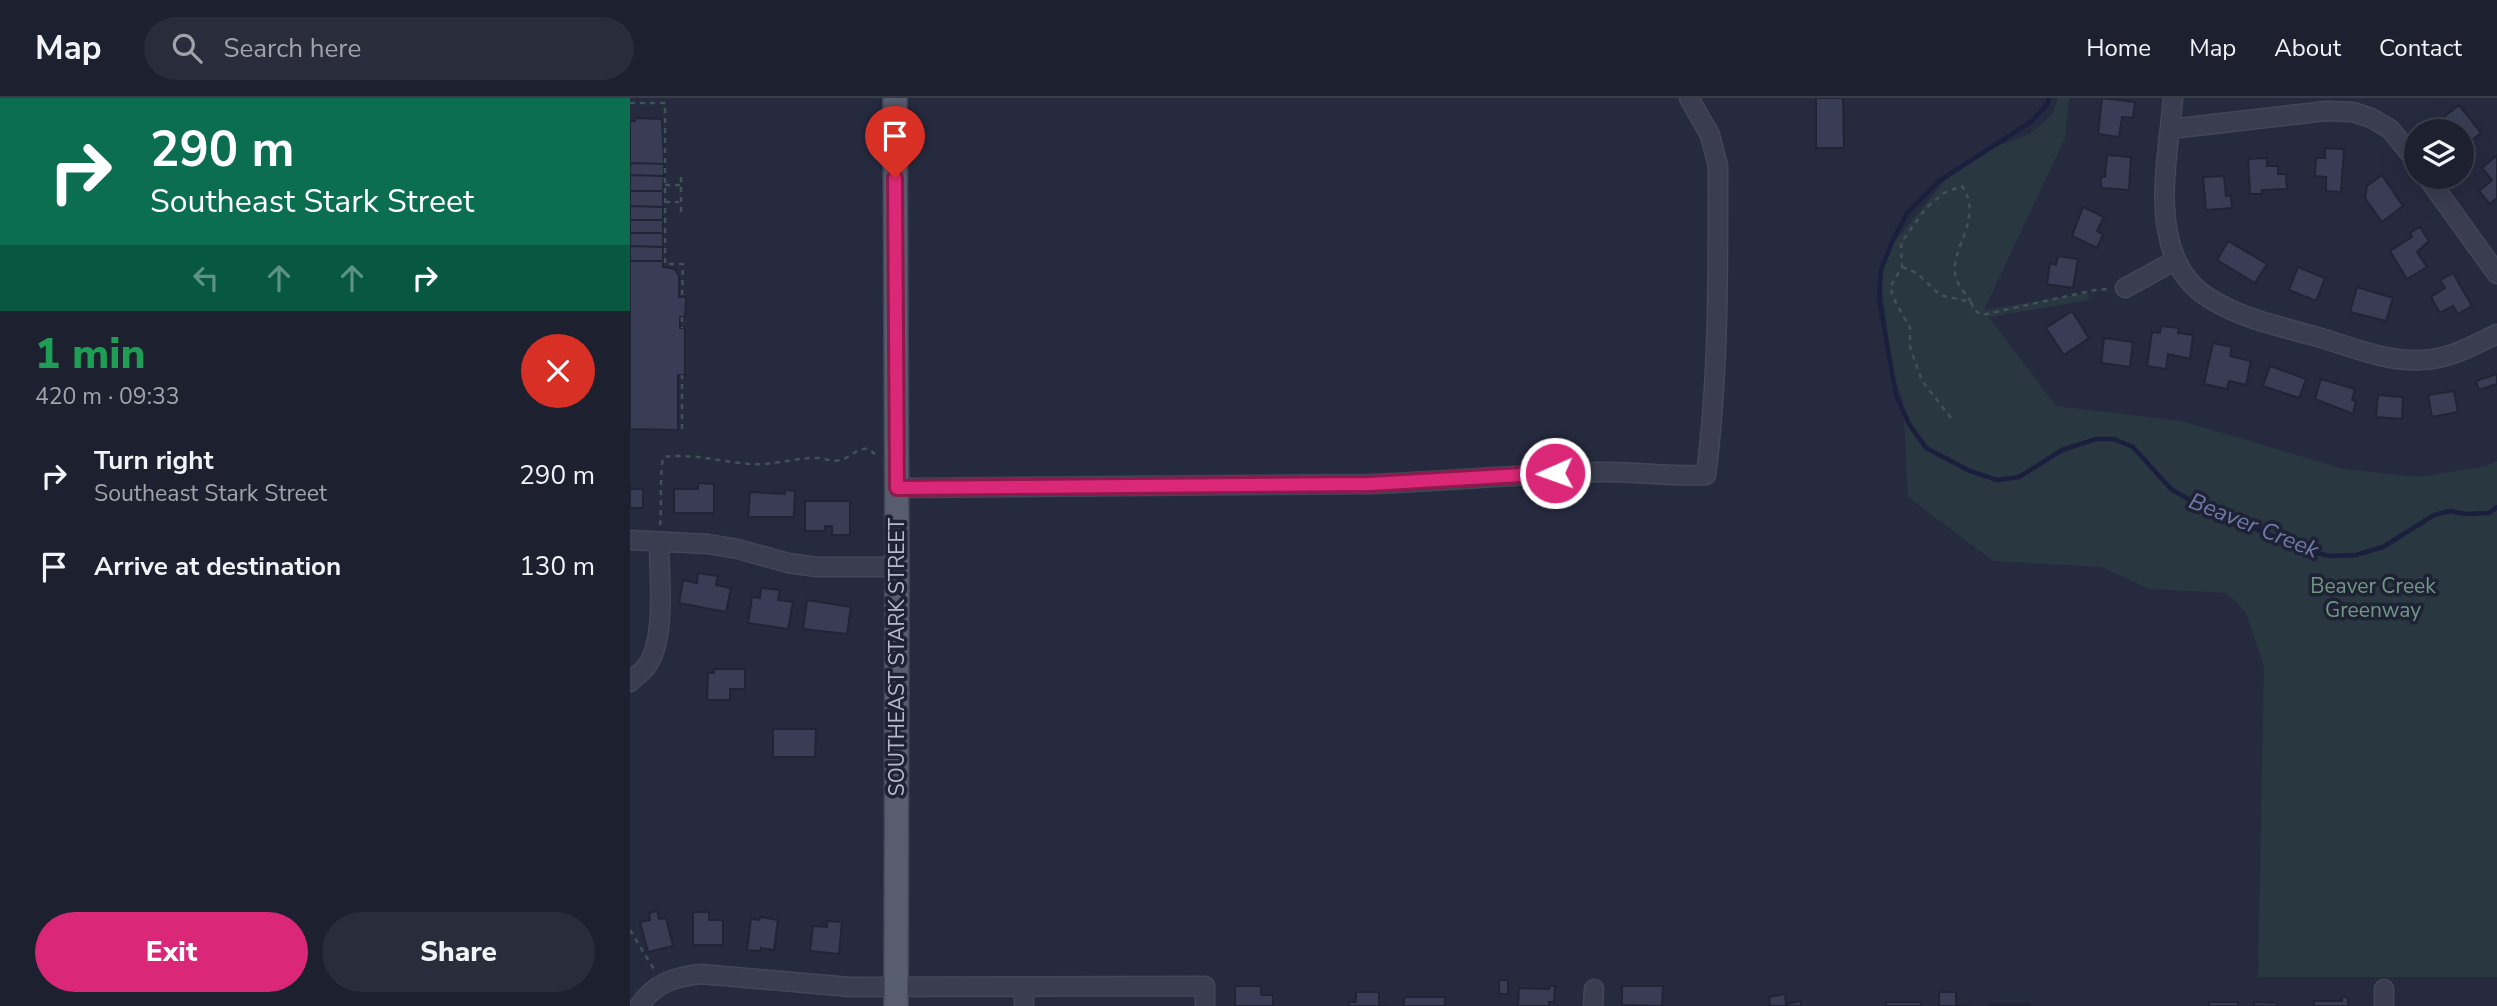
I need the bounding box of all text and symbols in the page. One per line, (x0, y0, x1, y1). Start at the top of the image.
search box (144, 17, 634, 80)
text: Map (35, 26, 102, 71)
icon: search (168, 29, 206, 67)
text: Search here (224, 31, 361, 66)
text: Home (2086, 32, 2151, 64)
text: Map (2189, 32, 2236, 64)
text: About (2274, 32, 2341, 64)
text: Contact (2379, 32, 2462, 64)
pin (865, 106, 925, 178)
text: 290 m (150, 116, 294, 183)
icon: arrive (876, 117, 914, 155)
map controls (2404, 119, 2474, 189)
button: layers (2404, 119, 2474, 189)
icon: right (35, 126, 126, 217)
text: Southeast Stark Street (150, 180, 474, 223)
icon: left (187, 259, 225, 297)
icon: ahead (260, 259, 298, 297)
icon: ahead (333, 259, 371, 297)
icon: right (406, 259, 444, 297)
text: 1 min (35, 326, 145, 383)
button: close (521, 334, 595, 408)
text: 420 m · 09:33 (35, 381, 180, 412)
position arrow (1518, 436, 1592, 510)
text: Turn right (94, 443, 213, 478)
icon: right (35, 457, 73, 495)
text: 290 m (519, 458, 595, 493)
text: Southeast Stark Street (94, 478, 327, 509)
water label: Beaver Creek (2184, 485, 2324, 566)
street label: SOUTHEAST STARK STREET (883, 517, 911, 796)
icon: arrive (35, 548, 73, 586)
text: Arrive at destination (94, 549, 341, 584)
text: 130 m (519, 549, 595, 584)
park label: Beaver Creek Greenway (2310, 572, 2436, 624)
button: Exit (35, 912, 308, 992)
button: Share (322, 912, 595, 992)

